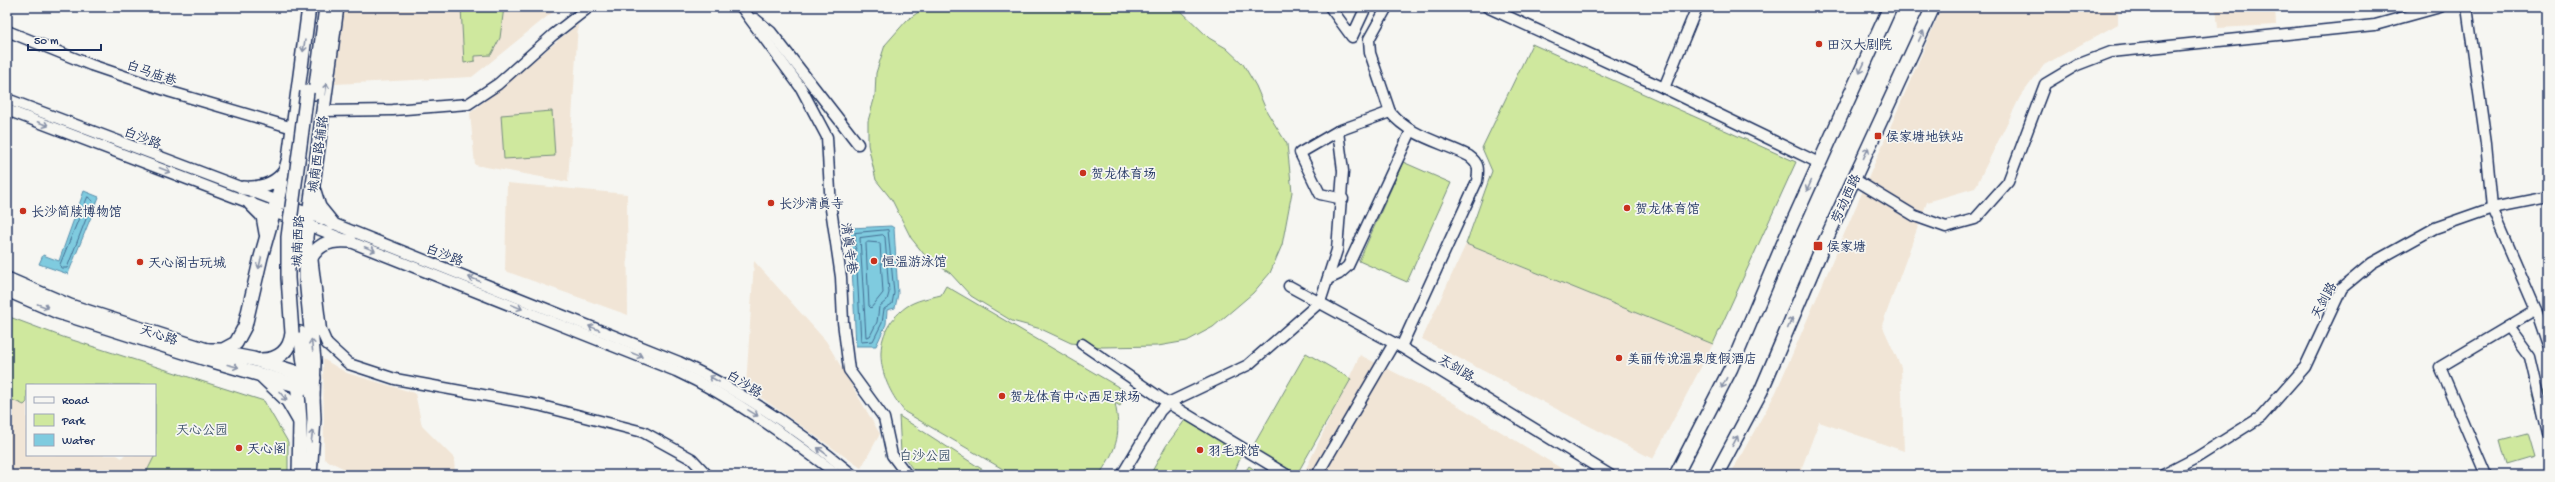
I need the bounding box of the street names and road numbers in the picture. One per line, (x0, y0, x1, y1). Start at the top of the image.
street label: 白马庙巷 (124, 58, 179, 90)
street label: 城南西路辅路 (306, 115, 332, 194)
street label: 白沙路 (121, 124, 163, 153)
street label: 劳动西路 (1829, 172, 1865, 226)
street label: 城南西路 (290, 215, 308, 267)
street label: 清真寺巷 (836, 221, 861, 275)
street label: 白沙路 (423, 241, 465, 270)
street label: 天剑路 (2309, 280, 2341, 322)
street label: 天心路 (137, 322, 179, 350)
street label: 天剑路 (1435, 352, 1477, 386)
street label: 白沙路 (723, 368, 765, 402)

